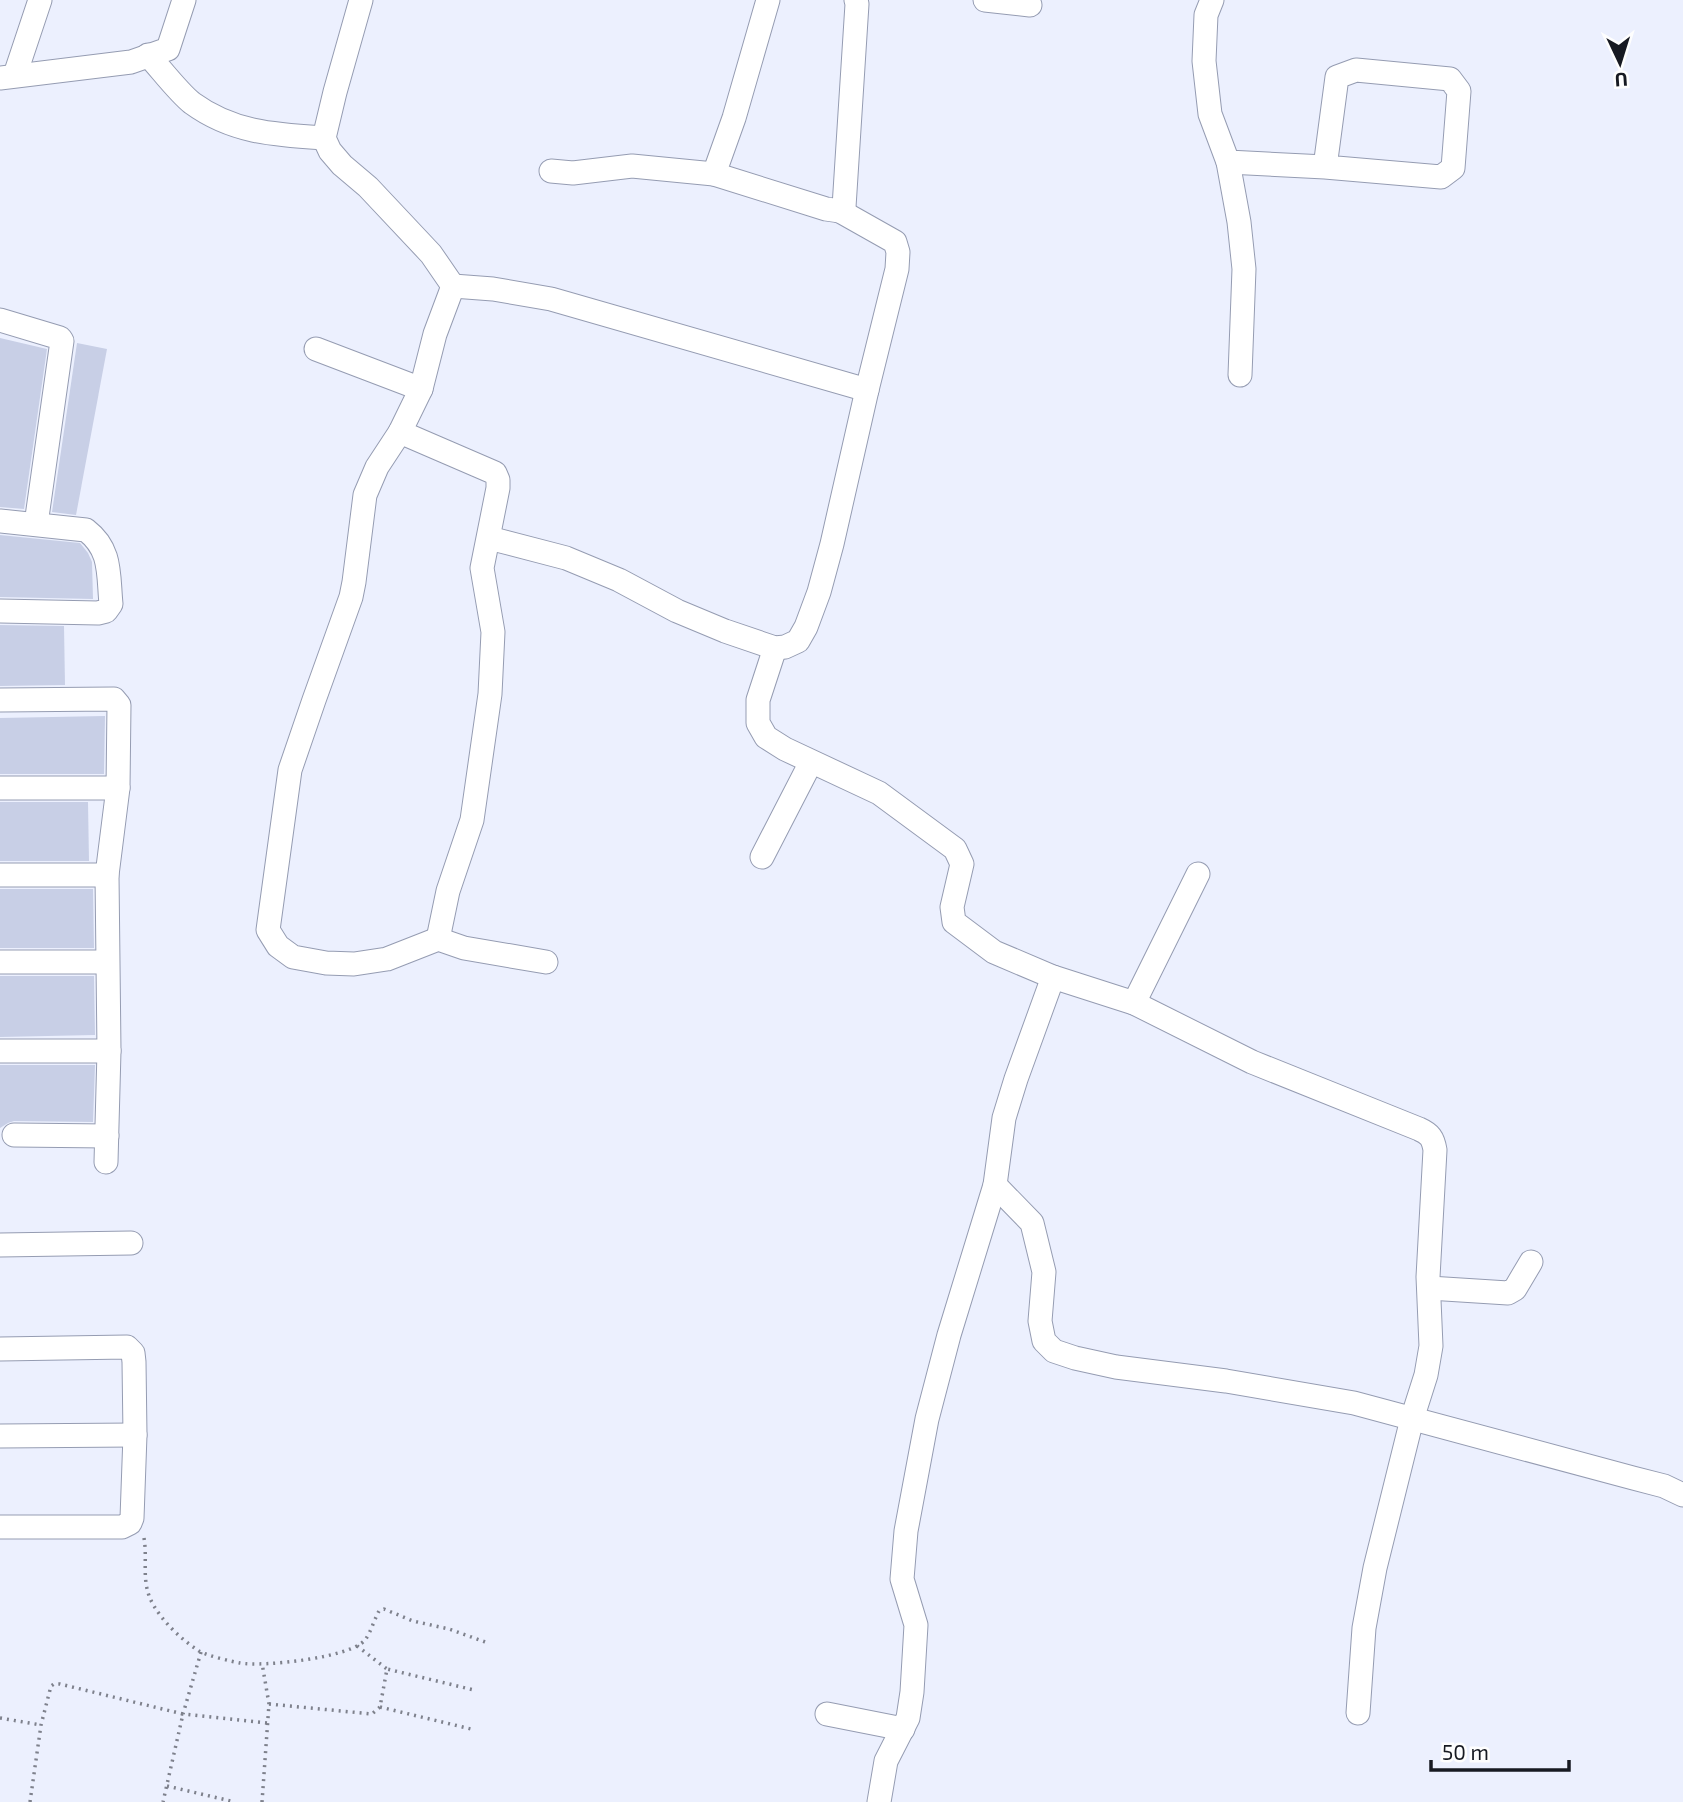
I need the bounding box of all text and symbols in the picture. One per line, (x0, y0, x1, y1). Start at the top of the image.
north arrow (1585, 28, 1655, 98)
text: U (1614, 69, 1629, 92)
scale bar (1431, 1728, 1569, 1772)
text: 50 m (1442, 1739, 1489, 1764)

